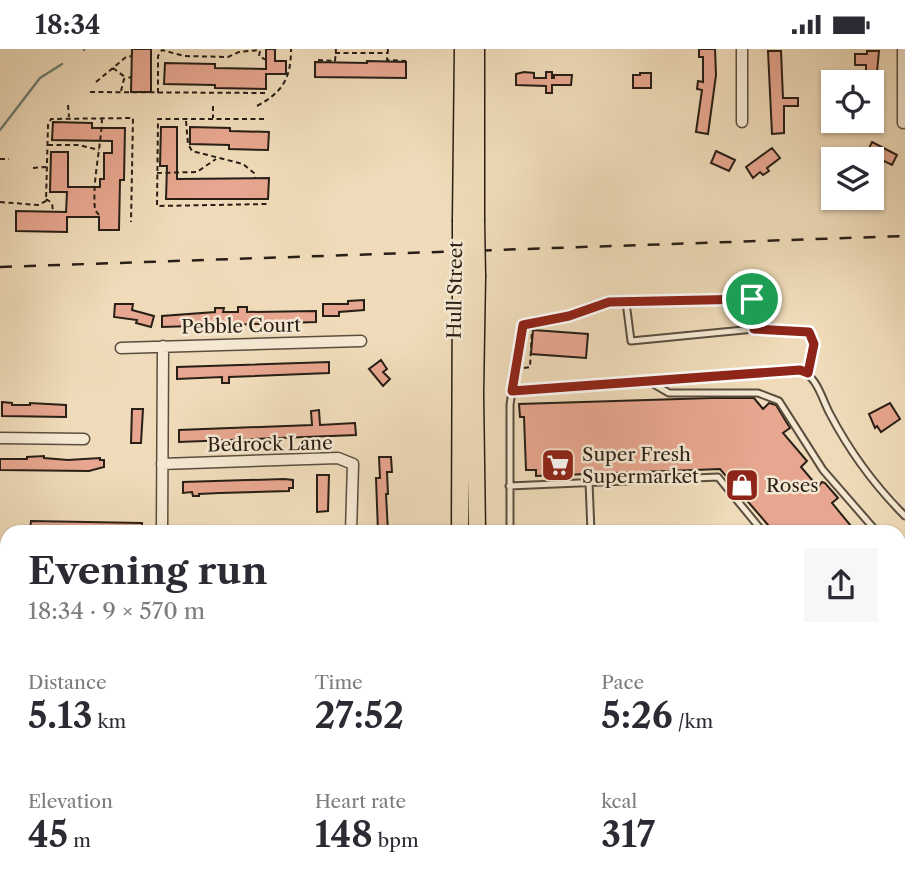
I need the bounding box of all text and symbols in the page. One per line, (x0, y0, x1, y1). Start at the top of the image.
text: 18:34 (35, 9, 101, 41)
map controls (821, 70, 884, 210)
button: locate (821, 70, 884, 133)
button: layers (821, 147, 884, 210)
street label: Hull Street (443, 241, 467, 339)
pin (722, 269, 782, 329)
icon: arrive (733, 280, 771, 318)
street label: Pebble Court (181, 313, 301, 339)
street label: Bedrock Lane (207, 431, 333, 457)
place label: Super Fresh Supermarket (582, 443, 699, 488)
supermarket icon: Super Fresh Supermarket (539, 446, 577, 484)
shop icon: Roses (723, 466, 761, 504)
place label: Roses (766, 474, 819, 497)
text: Evening run (28, 547, 268, 594)
button: share (804, 548, 878, 622)
text: 18:34 · 9 × 570 m (28, 597, 205, 625)
text: Distance (28, 671, 107, 694)
text: Time (315, 671, 363, 694)
text: Pace (601, 671, 644, 694)
text: 5.13 (28, 694, 93, 737)
text: 27:52 (315, 694, 404, 737)
text: 5:26 (601, 694, 673, 737)
text: km (93, 710, 126, 733)
text: /km (673, 710, 713, 733)
text: Elevation (28, 790, 113, 813)
text: Heart rate (315, 790, 406, 813)
text: kcal (601, 790, 637, 813)
text: 45 (28, 813, 68, 856)
text: 148 (315, 813, 373, 856)
text: 317 (601, 813, 655, 856)
text: m (68, 829, 91, 852)
text: bpm (373, 829, 419, 852)

